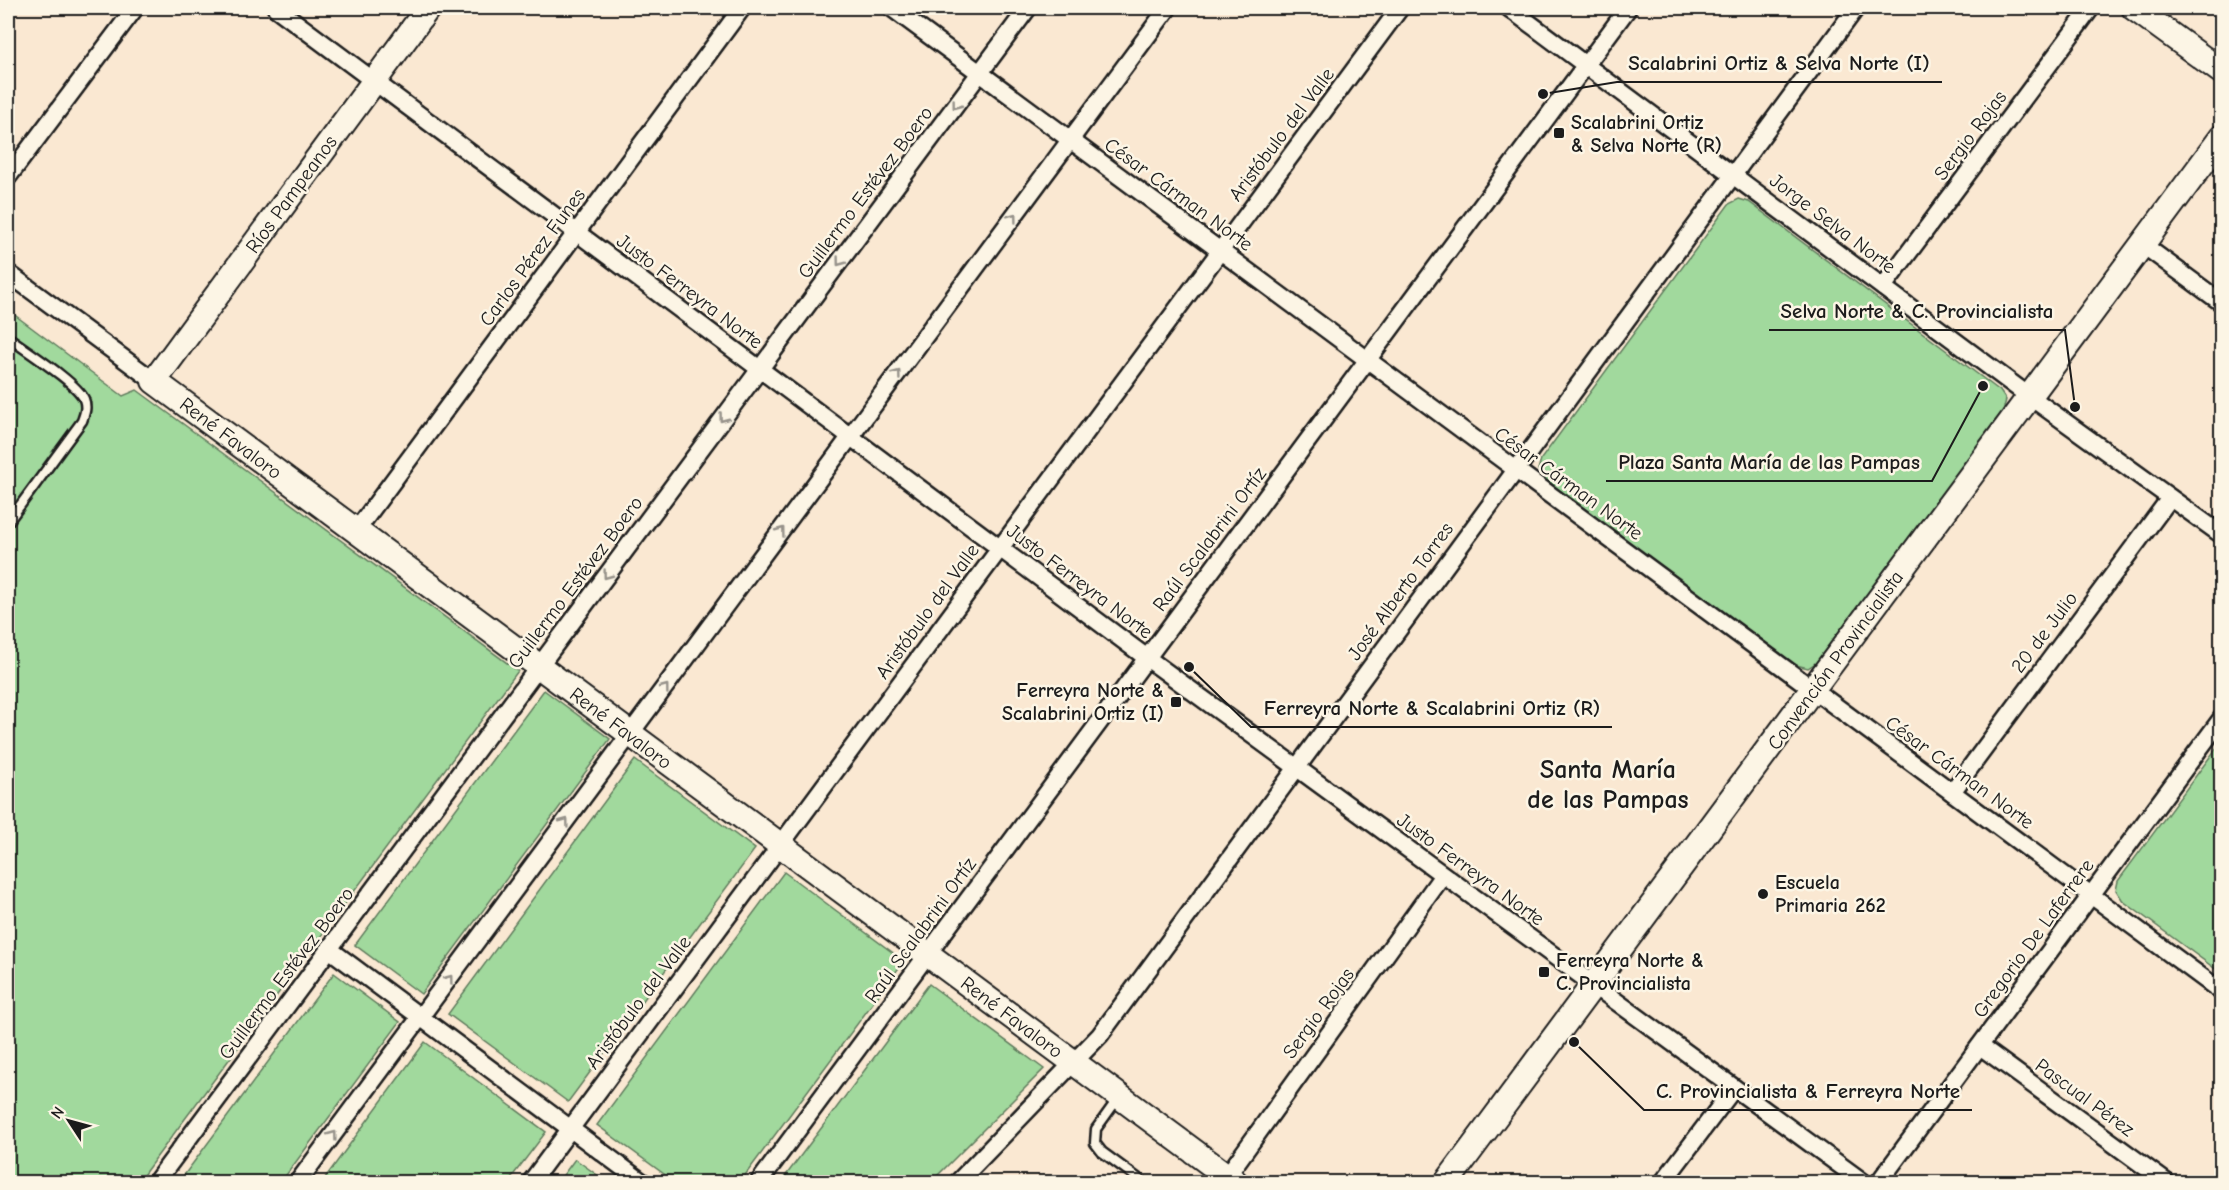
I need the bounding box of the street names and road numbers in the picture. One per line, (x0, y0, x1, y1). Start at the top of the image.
street label: Aristóbulo del Valle (1224, 63, 1339, 206)
street label: Sergio Rojas (1929, 86, 2012, 185)
street label: Guillermo Estévez Boero (793, 102, 938, 283)
street label: Ríos Pampeanos (241, 131, 342, 258)
street label: César Cárman Norte (1100, 133, 1257, 256)
street label: Jorge Selva Norte (1765, 169, 1900, 278)
street label: Carlos Pérez Funes (475, 184, 590, 331)
street label: Justo Ferreyra Norte (612, 229, 767, 354)
street label: René Favaloro (175, 393, 286, 484)
street label: César Cárman Norte (1490, 422, 1647, 545)
street label: Raúl Scalabrini Ortíz (1148, 463, 1271, 616)
street label: Guillermo Estévez Boero (503, 492, 648, 673)
street label: José Alberto Torres (1343, 518, 1458, 665)
street label: Justo Ferreyra Norte (1002, 519, 1157, 644)
street label: Aristóbulo del Valle (871, 539, 984, 683)
street label: Convención Provincialista (1763, 566, 1908, 754)
street label: 20 de Julio (2006, 587, 2082, 677)
street label: René Favaloro (565, 683, 676, 774)
street label: César Cárman Norte (1881, 711, 2038, 834)
street label: Justo Ferreyra Norte (1393, 808, 1549, 931)
street label: Raúl Scalabrini Ortíz (860, 853, 981, 1008)
street label: Gregorio De Laferrere (1968, 855, 2099, 1022)
street label: Guillermo Estévez Boero (214, 883, 359, 1064)
street label: Aristóbulo del Valle (581, 931, 696, 1074)
street label: Sergio Rojas (1278, 964, 1359, 1063)
street label: René Favaloro (956, 972, 1067, 1063)
street label: Pascual Pérez (2031, 1054, 2139, 1141)

